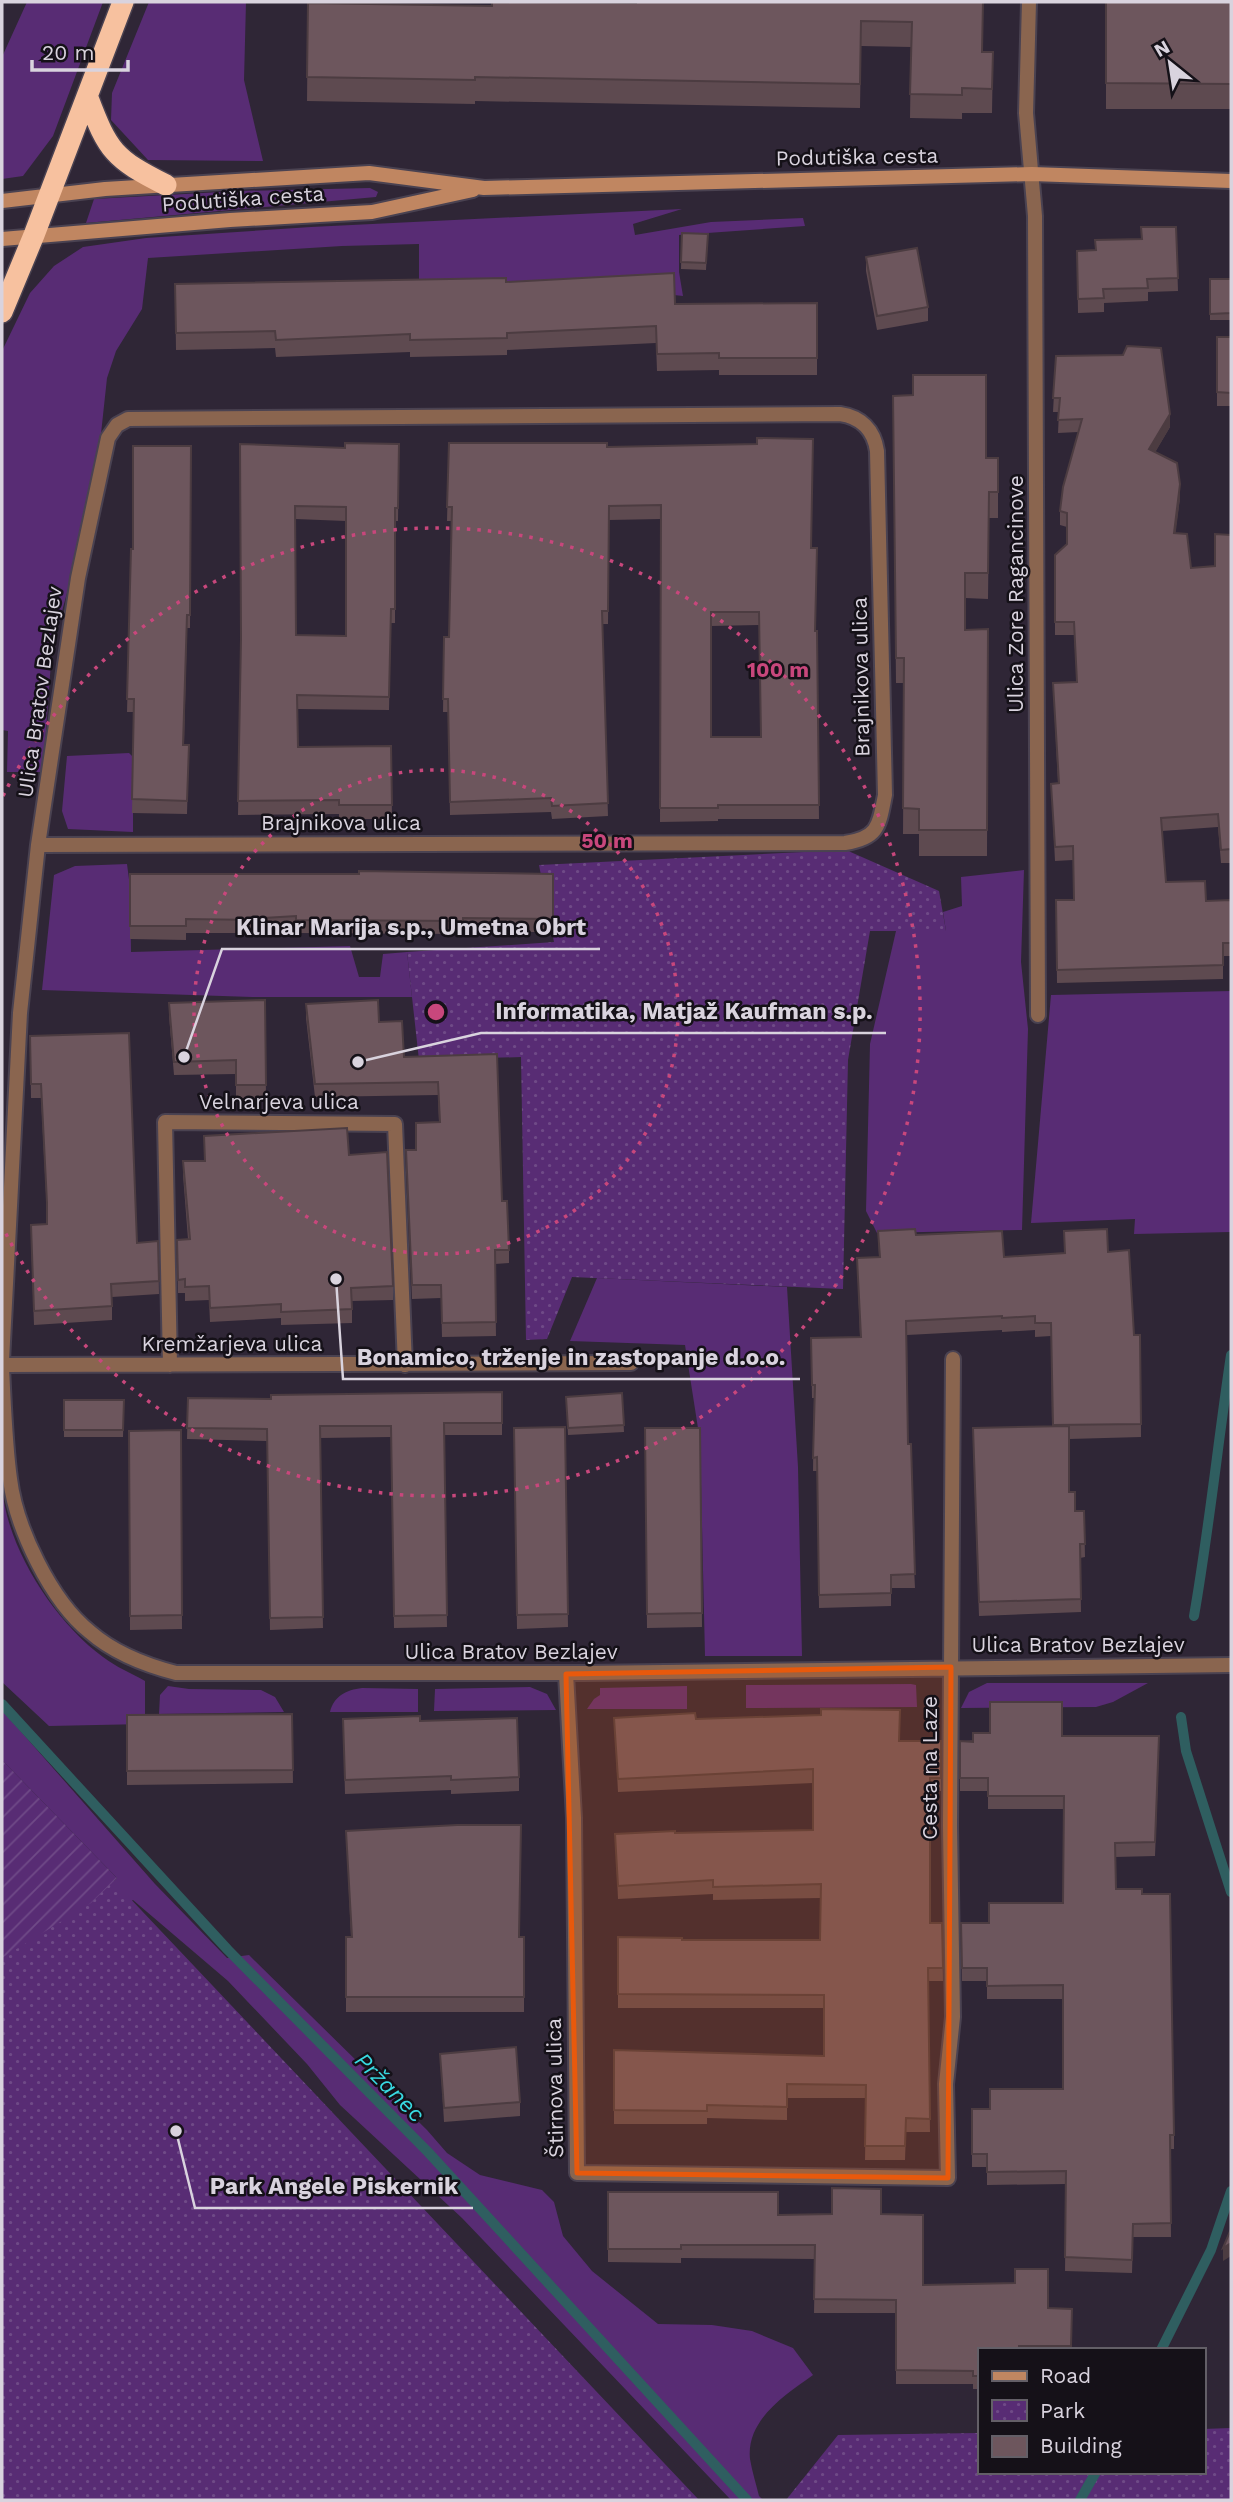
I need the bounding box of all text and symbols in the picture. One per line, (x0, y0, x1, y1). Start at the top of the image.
scale bar (32, 28, 128, 72)
north arrow (1135, 28, 1205, 98)
text: N (1150, 35, 1174, 62)
text: 20 m (42, 40, 94, 65)
street label: Podutiška cesta (775, 143, 939, 170)
street label: Podutiška cesta (161, 180, 325, 217)
street label: Ulica Zore Ragancinove (1003, 475, 1028, 713)
street label: Ulica Bratov Bezlajev (12, 585, 67, 799)
street label: Brajnikova ulica (847, 597, 874, 757)
text: 100 m (747, 657, 809, 682)
street label: Brajnikova ulica (261, 810, 421, 835)
text: 50 m (581, 828, 633, 853)
callout: Klinar Marija s.p., Umetna Obrt (222, 905, 600, 949)
text: Klinar Marija s.p., Umetna Obrt (236, 914, 586, 941)
callout: Informatika, Matjaž Kaufman s.p. (481, 989, 886, 1033)
text: Informatika, Matjaž Kaufman s.p. (495, 998, 873, 1025)
centre of rings (424, 1000, 448, 1024)
street label: Velnarjeva ulica (199, 1089, 359, 1114)
street label: Kremžarjeva ulica (141, 1331, 323, 1356)
callout: Bonamico, trženje in zastopanje d.o.o. (343, 1335, 800, 1379)
text: Bonamico, trženje in zastopanje d.o.o. (357, 1344, 785, 1371)
street label: Ulica Bratov Bezlajev (971, 1632, 1185, 1657)
street label: Ulica Bratov Bezlajev (404, 1639, 618, 1664)
street label: Cesta na Laze (917, 1696, 942, 1840)
street label: Štirnova ulica (541, 2018, 568, 2158)
water label: Pržanec (349, 2047, 431, 2128)
callout: Park Angele Piskernik (195, 2164, 473, 2208)
text: Park Angele Piskernik (210, 2173, 459, 2200)
legend (978, 2348, 1205, 2474)
text: Road (1040, 2363, 1091, 2388)
text: Park (1040, 2398, 1085, 2423)
text: Building (1040, 2433, 1122, 2458)

